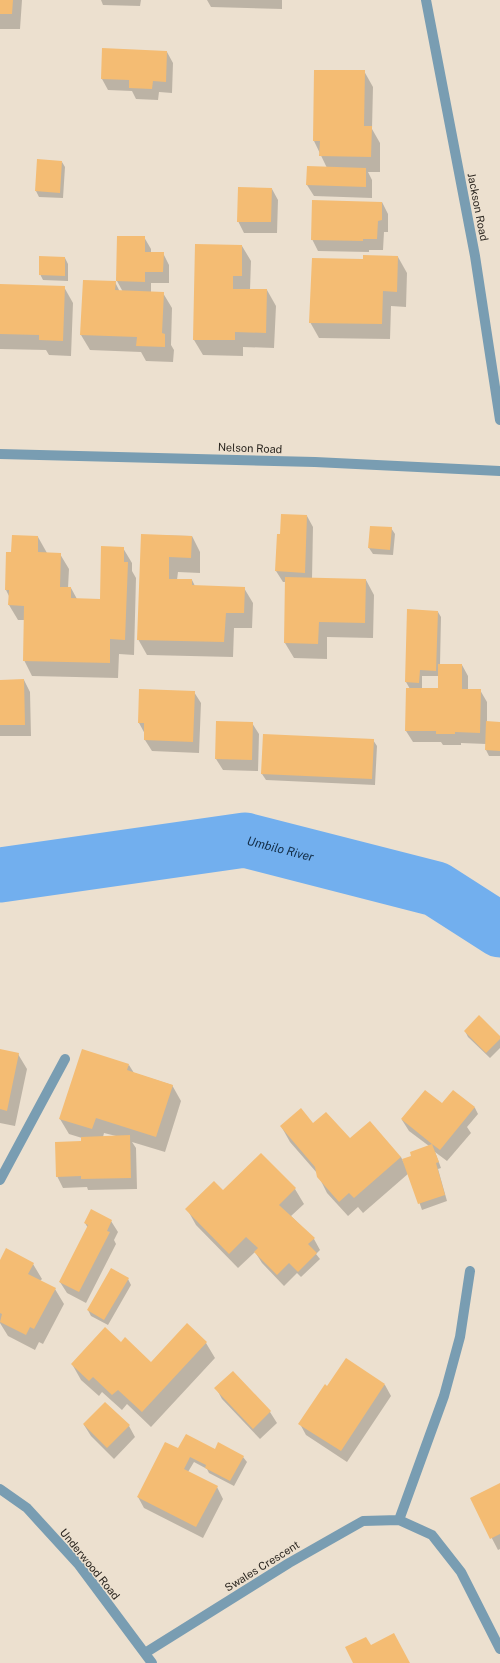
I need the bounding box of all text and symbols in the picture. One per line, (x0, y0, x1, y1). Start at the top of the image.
street label: Jackson Road (466, 172, 490, 242)
street label: Nelson Road (218, 441, 282, 455)
water label: Umbilo River (246, 834, 316, 864)
street label: Underwood Road (58, 1526, 122, 1602)
street label: Swales Crescent (223, 1538, 301, 1594)

